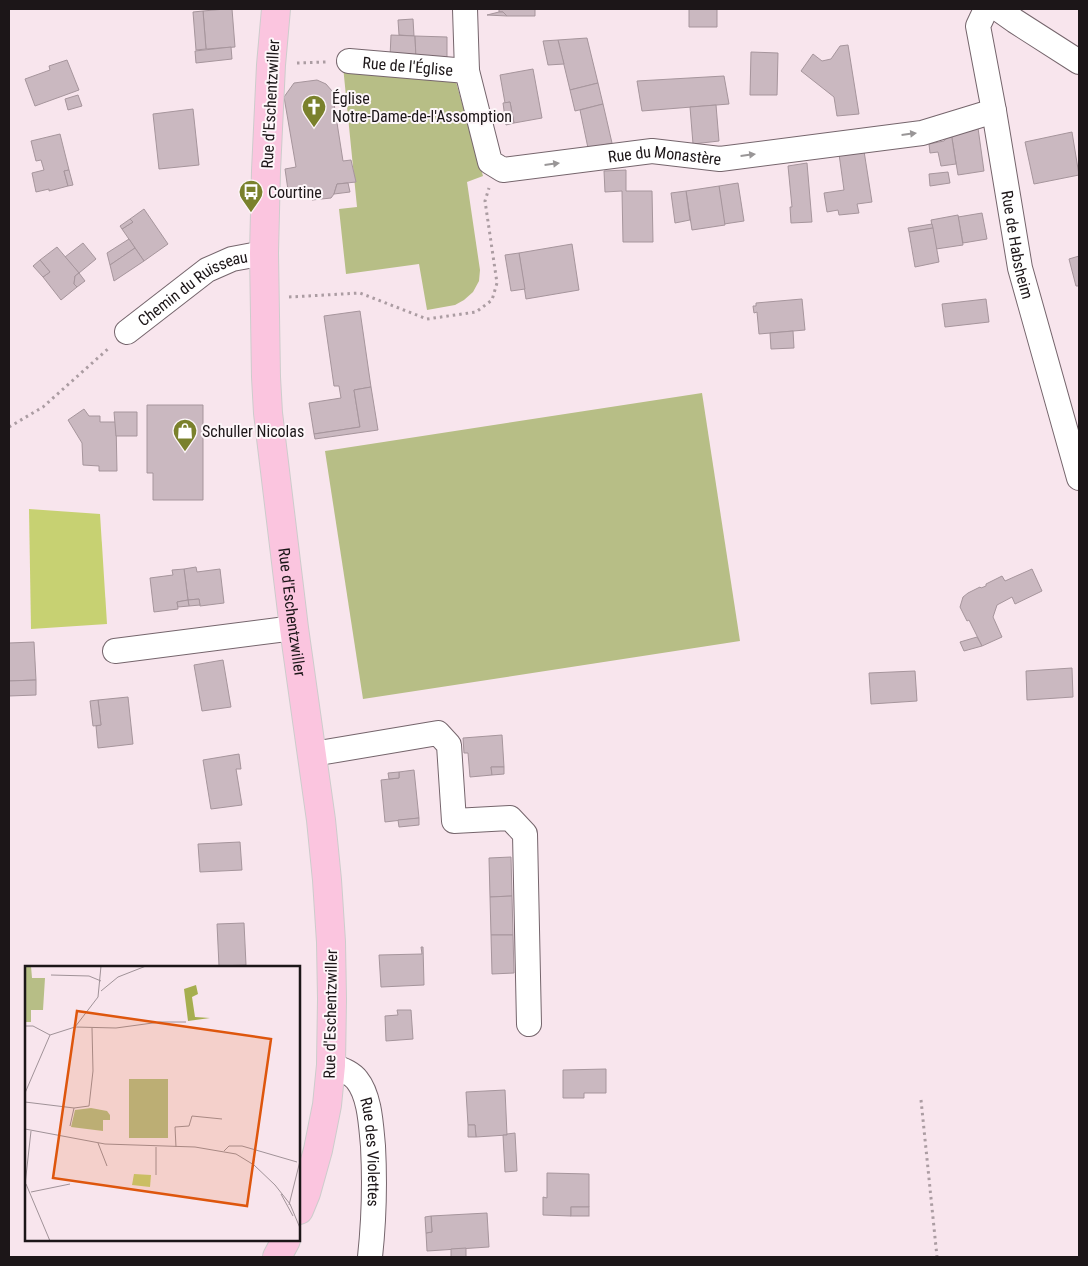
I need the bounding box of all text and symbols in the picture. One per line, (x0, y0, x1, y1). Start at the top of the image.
street label: Rue d'Eschentzwiller (258, 39, 283, 169)
street label: Rue de l'Église (362, 53, 454, 80)
place label: Église Notre-Dame-de-l'Assomption (332, 89, 512, 126)
church icon: Église Notre-Dame-de-l'Assomption (301, 94, 327, 128)
one-way arrow (901, 130, 917, 138)
street label: Rue du Monastère (607, 142, 722, 169)
one-way arrow (740, 151, 756, 159)
one-way arrow (544, 160, 560, 168)
bus stop icon: Courtine (238, 179, 264, 213)
place label: Courtine (268, 183, 322, 202)
street label: Rue de Habsheim (997, 189, 1037, 301)
street label: Chemin du Ruisseau (134, 247, 249, 330)
shop icon: Schuller Nicolas (172, 418, 198, 452)
place label: Schuller Nicolas (202, 422, 304, 441)
street label: Rue d'Eschentzwiller (274, 547, 310, 678)
street label: Rue d'Eschentzwiller (320, 949, 341, 1079)
inset map (25, 966, 300, 1241)
street label: Rue des Violettes (356, 1095, 383, 1207)

